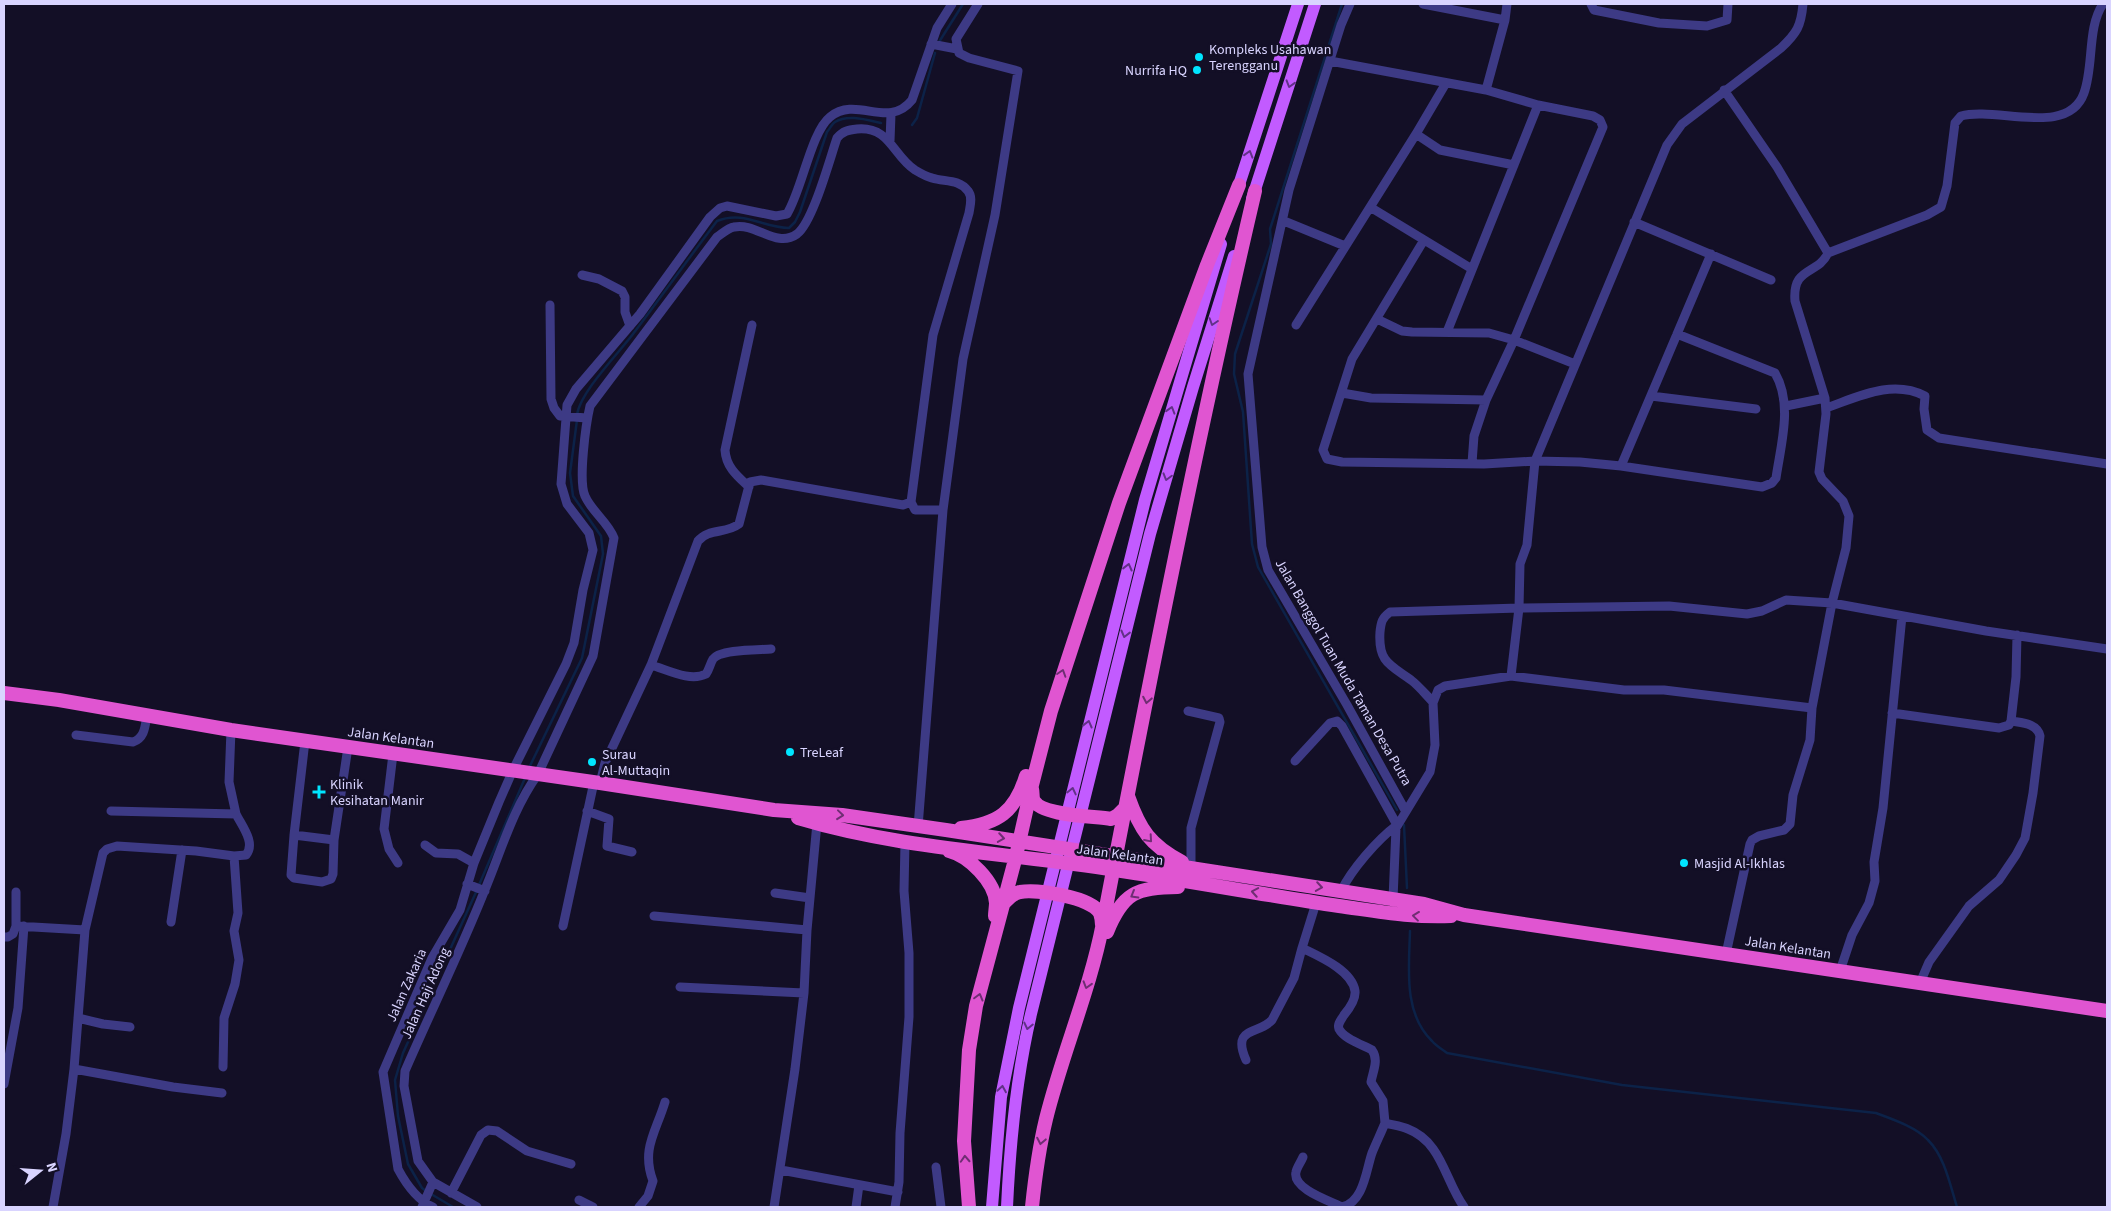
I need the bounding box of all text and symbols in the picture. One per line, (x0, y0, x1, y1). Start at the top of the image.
place label: Kompleks Usahawan Terengganu (1209, 40, 1331, 76)
marker: Kompleks Usahawan Terengganu (1193, 51, 1205, 63)
place label: Nurrifa HQ (1125, 61, 1187, 81)
marker: Nurrifa HQ (1191, 64, 1203, 76)
one-way arrow (1285, 79, 1295, 87)
one-way arrow (1243, 150, 1253, 159)
one-way arrow (1209, 317, 1219, 325)
one-way arrow (1166, 407, 1176, 415)
one-way arrow (1162, 473, 1172, 481)
street label: Jalan Banggol Tuan Muda Taman Desa Putra (1270, 555, 1417, 790)
one-way arrow (1122, 562, 1133, 571)
one-way arrow (1120, 630, 1131, 639)
one-way arrow (1057, 669, 1067, 678)
one-way arrow (1142, 696, 1152, 705)
one-way arrow (1082, 720, 1093, 729)
street label: Jalan Kelantan (346, 722, 435, 754)
place label: TreLeaf (800, 743, 844, 763)
place label: Surau Al-Muttaqin (602, 745, 670, 781)
marker: TreLeaf (784, 746, 796, 758)
marker: Surau Al-Muttaqin (586, 756, 598, 768)
place label: Klinik Kesihatan Manir (330, 775, 424, 811)
marker: Klinik Kesihatan Manir (312, 785, 326, 799)
one-way arrow (1066, 787, 1077, 796)
one-way arrow (836, 809, 844, 820)
one-way arrow (997, 832, 1005, 843)
one-way arrow (1144, 833, 1153, 842)
street label: Jalan Kelantan (1075, 839, 1164, 871)
place label: Masjid Al-Ikhlas (1694, 854, 1785, 874)
marker: Masjid Al-Ikhlas (1678, 857, 1690, 869)
one-way arrow (1314, 882, 1323, 892)
one-way arrow (1250, 888, 1259, 898)
one-way arrow (1131, 889, 1140, 899)
one-way arrow (1411, 911, 1419, 922)
street label: Jalan Kelantan (1743, 931, 1832, 965)
street label: Jalan Haji Adong (397, 944, 455, 1042)
street label: Jalan Zakaria (382, 946, 432, 1025)
one-way arrow (1082, 980, 1092, 988)
one-way arrow (973, 993, 984, 1002)
one-way arrow (1023, 1022, 1034, 1031)
one-way arrow (997, 1085, 1007, 1093)
one-way arrow (1037, 1136, 1047, 1145)
north arrow (15, 1146, 65, 1196)
one-way arrow (959, 1154, 970, 1162)
text: N (41, 1160, 62, 1175)

